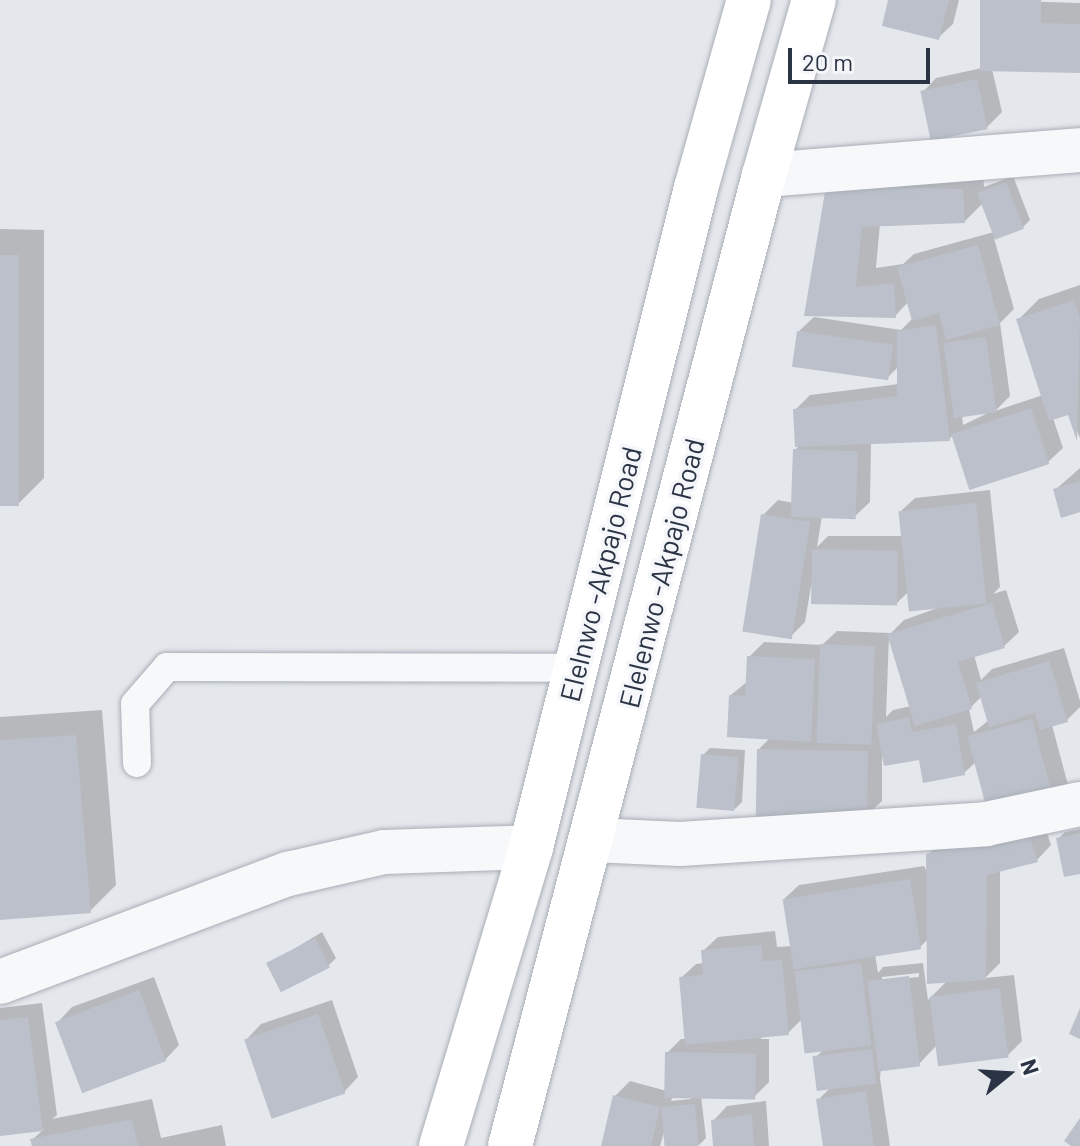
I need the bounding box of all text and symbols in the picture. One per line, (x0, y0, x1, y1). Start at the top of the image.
scale bar (792, 32, 934, 82)
text: 20 m (802, 47, 853, 76)
street label: Elelenwo -Akpajo Road (611, 435, 711, 711)
street label: Elelnwo -Akpajo Road (552, 443, 648, 705)
north arrow (968, 1034, 1048, 1114)
text: N (1016, 1056, 1045, 1078)

